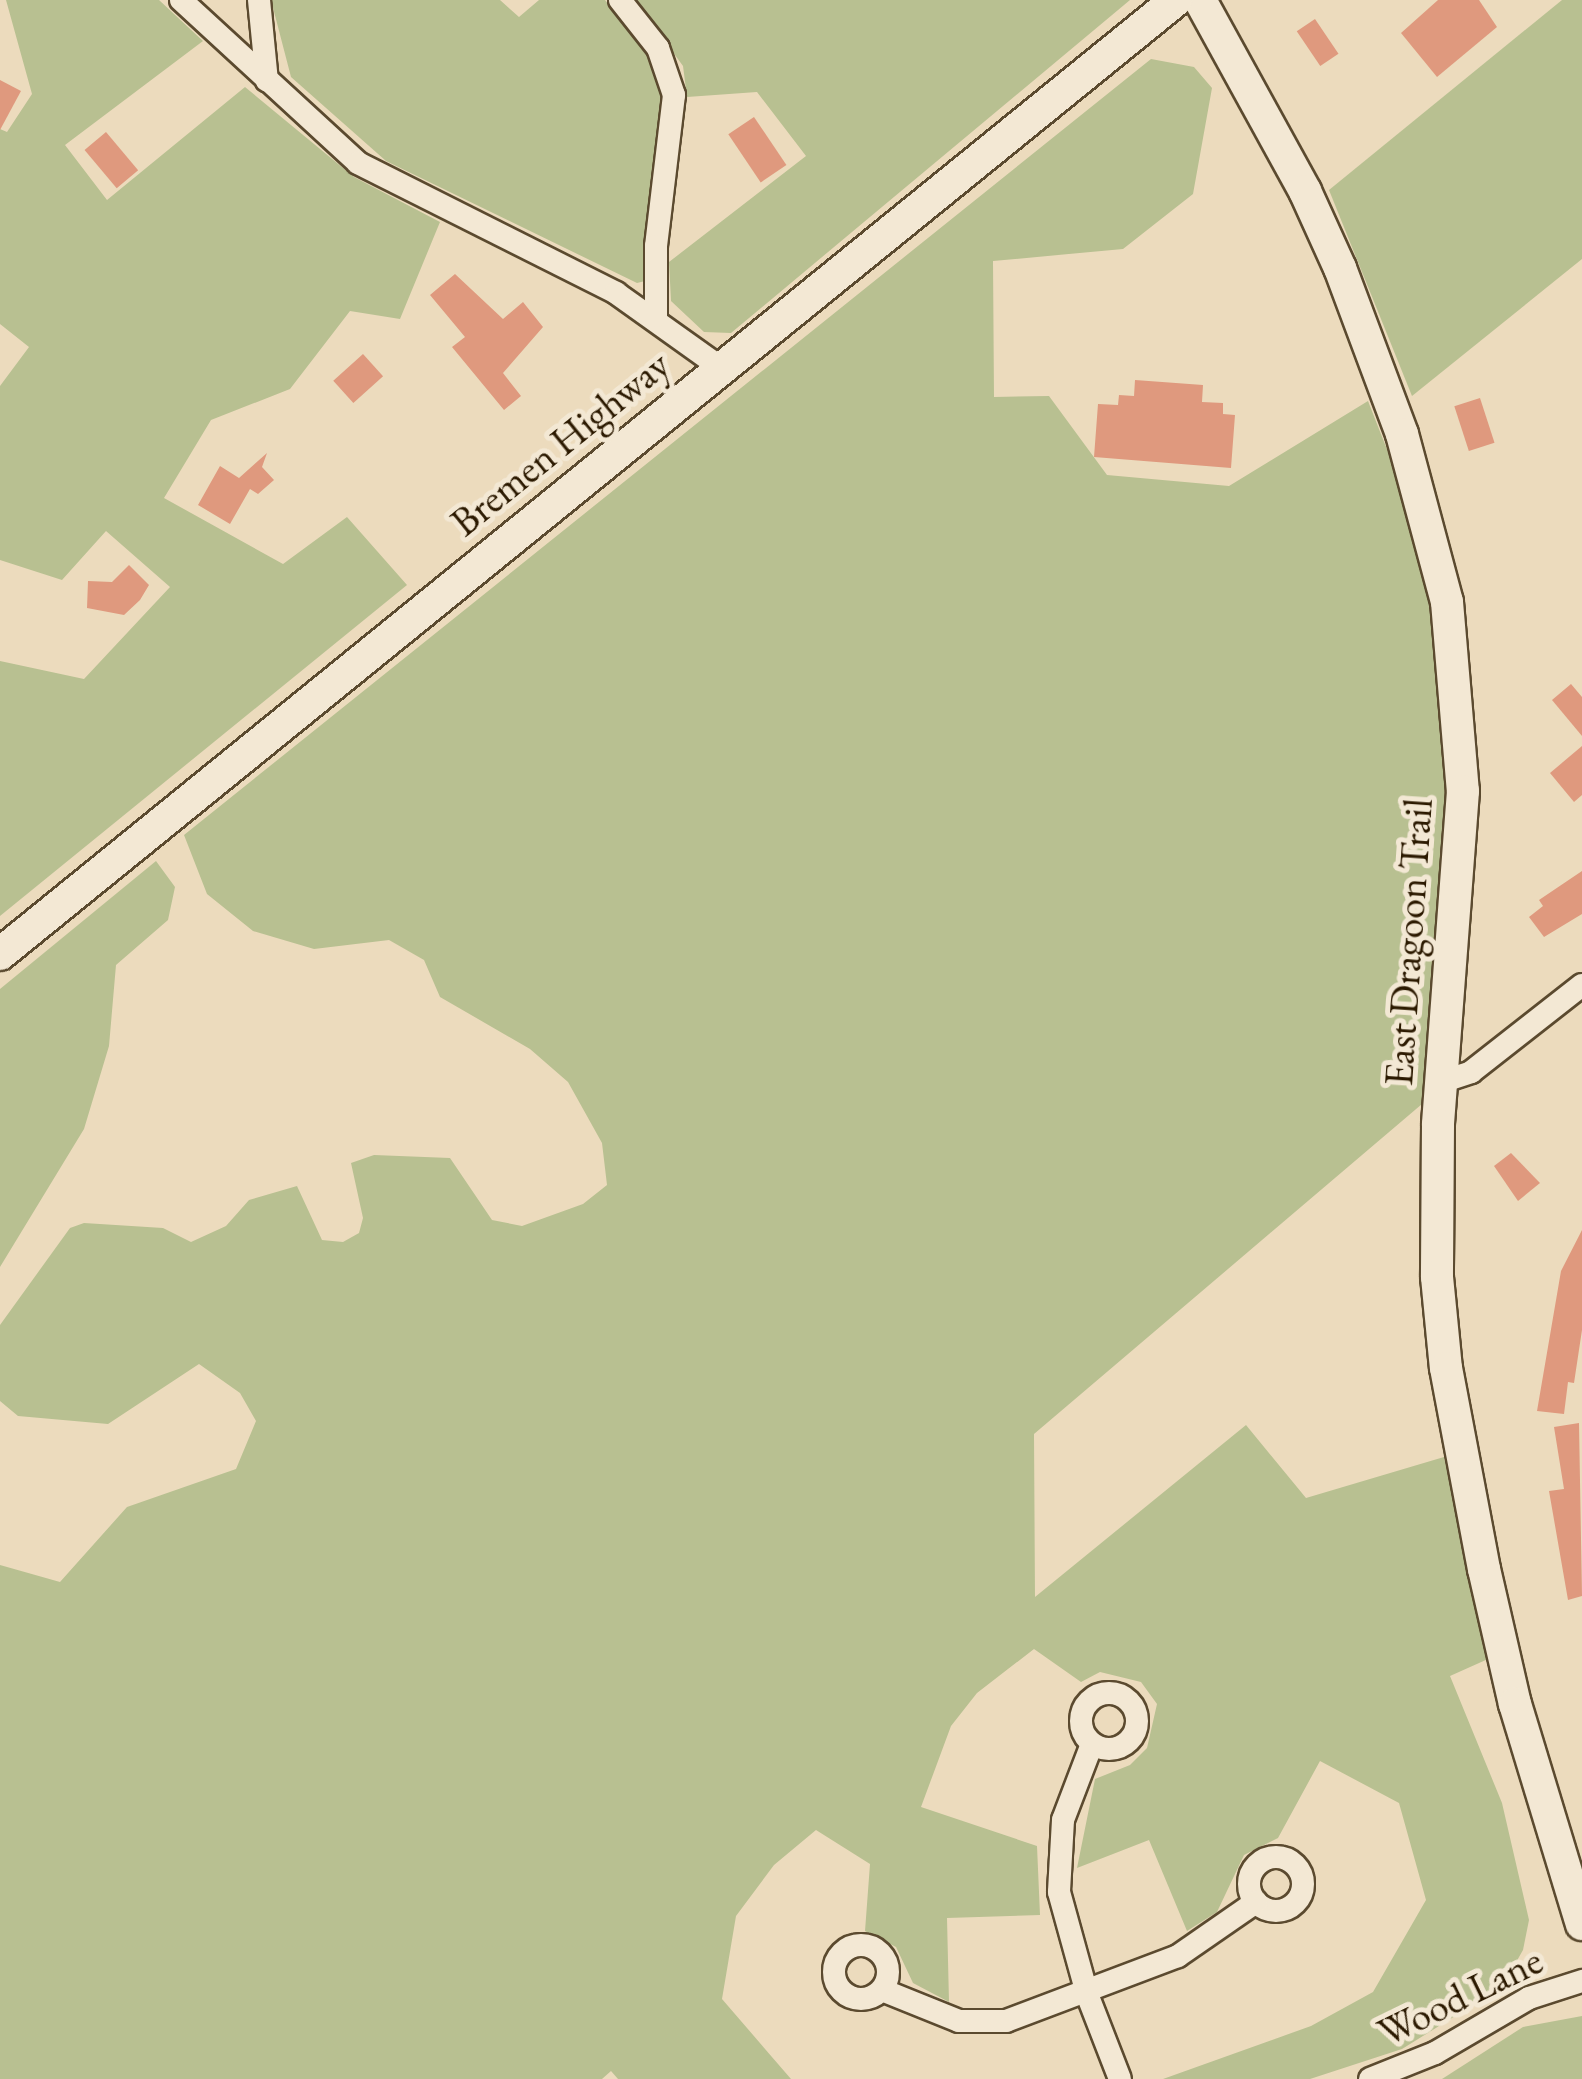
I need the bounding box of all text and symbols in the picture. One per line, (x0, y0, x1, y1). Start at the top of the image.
street label: Bremen Highway (441, 340, 679, 546)
street label: East Dragoon Trail (1374, 797, 1442, 1087)
street label: Wood Lane (1370, 1936, 1550, 2056)

